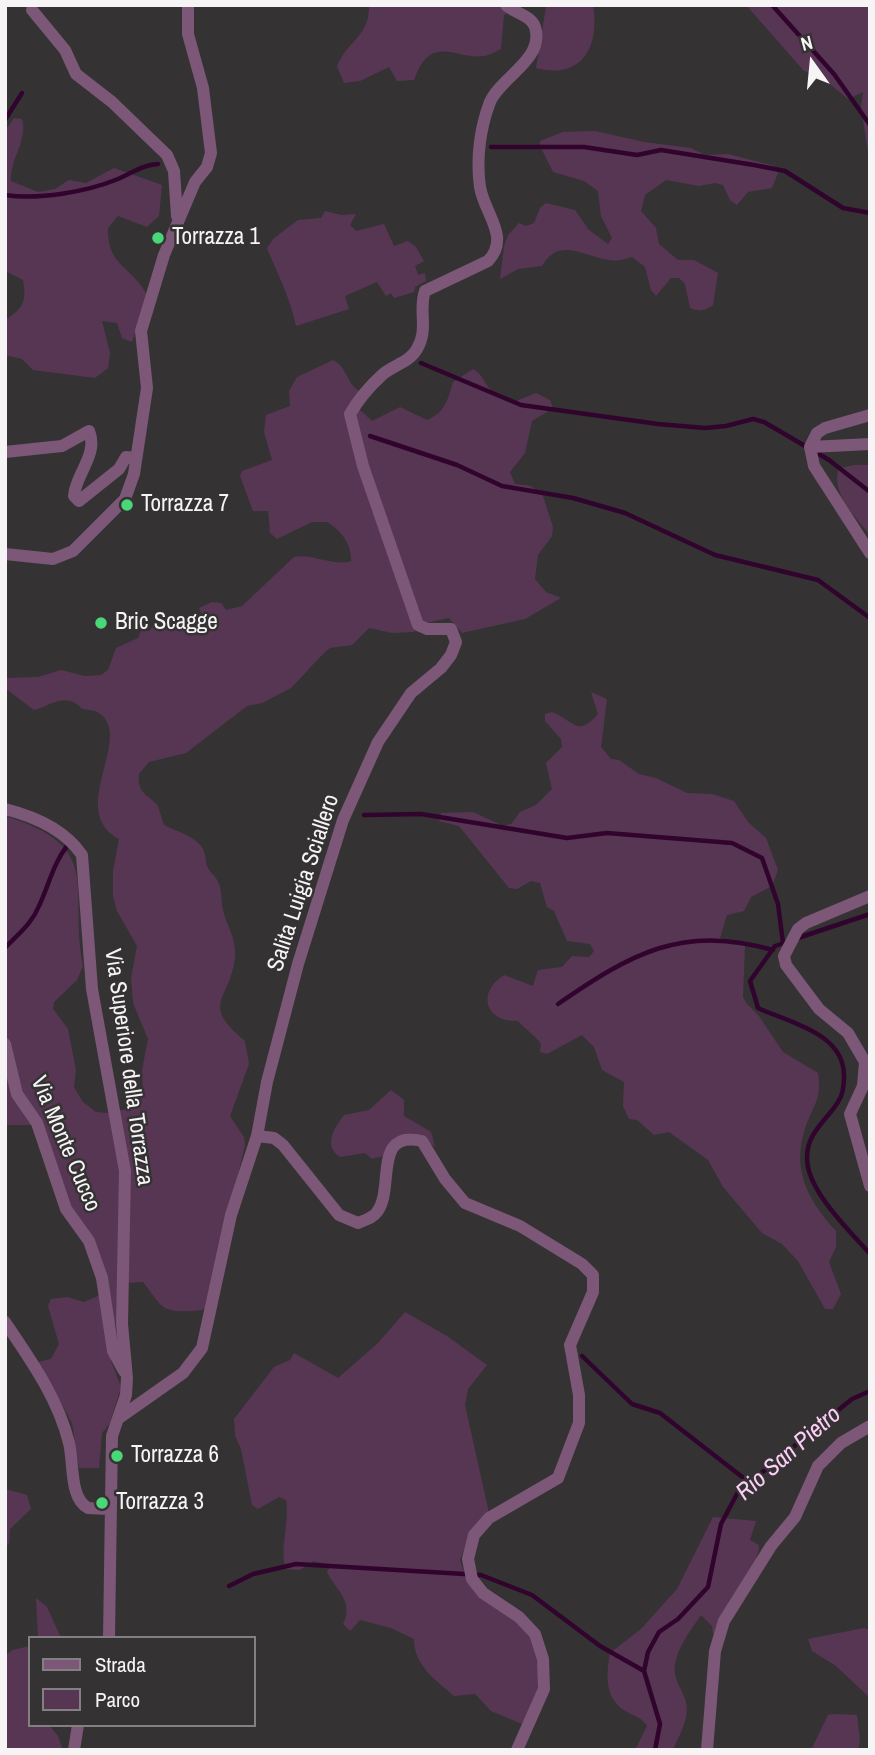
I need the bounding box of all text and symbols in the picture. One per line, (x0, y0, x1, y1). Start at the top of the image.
north arrow (777, 28, 847, 98)
text: N (798, 29, 815, 57)
place label: Torrazza 1 (172, 224, 260, 252)
marker: Torrazza 1 (150, 230, 166, 246)
place label: Torrazza 7 (141, 491, 229, 519)
marker: Torrazza 7 (119, 497, 135, 513)
place label: Bric Scagge (115, 609, 218, 637)
marker: Bric Scagge (93, 615, 109, 631)
street label: Salita Luigia Sciallero (262, 791, 346, 975)
street label: Via Superiore della Torrazza (98, 947, 158, 1187)
street label: Via Monte Cucco (24, 1072, 106, 1216)
water label: Rio San Pietro (731, 1401, 847, 1507)
place label: Torrazza 6 (131, 1442, 219, 1470)
marker: Torrazza 6 (109, 1448, 125, 1464)
place label: Torrazza 3 (116, 1489, 204, 1517)
marker: Torrazza 3 (94, 1495, 110, 1511)
legend (28, 1636, 256, 1727)
text: Strada (95, 1650, 146, 1679)
text: Parco (95, 1685, 140, 1714)

